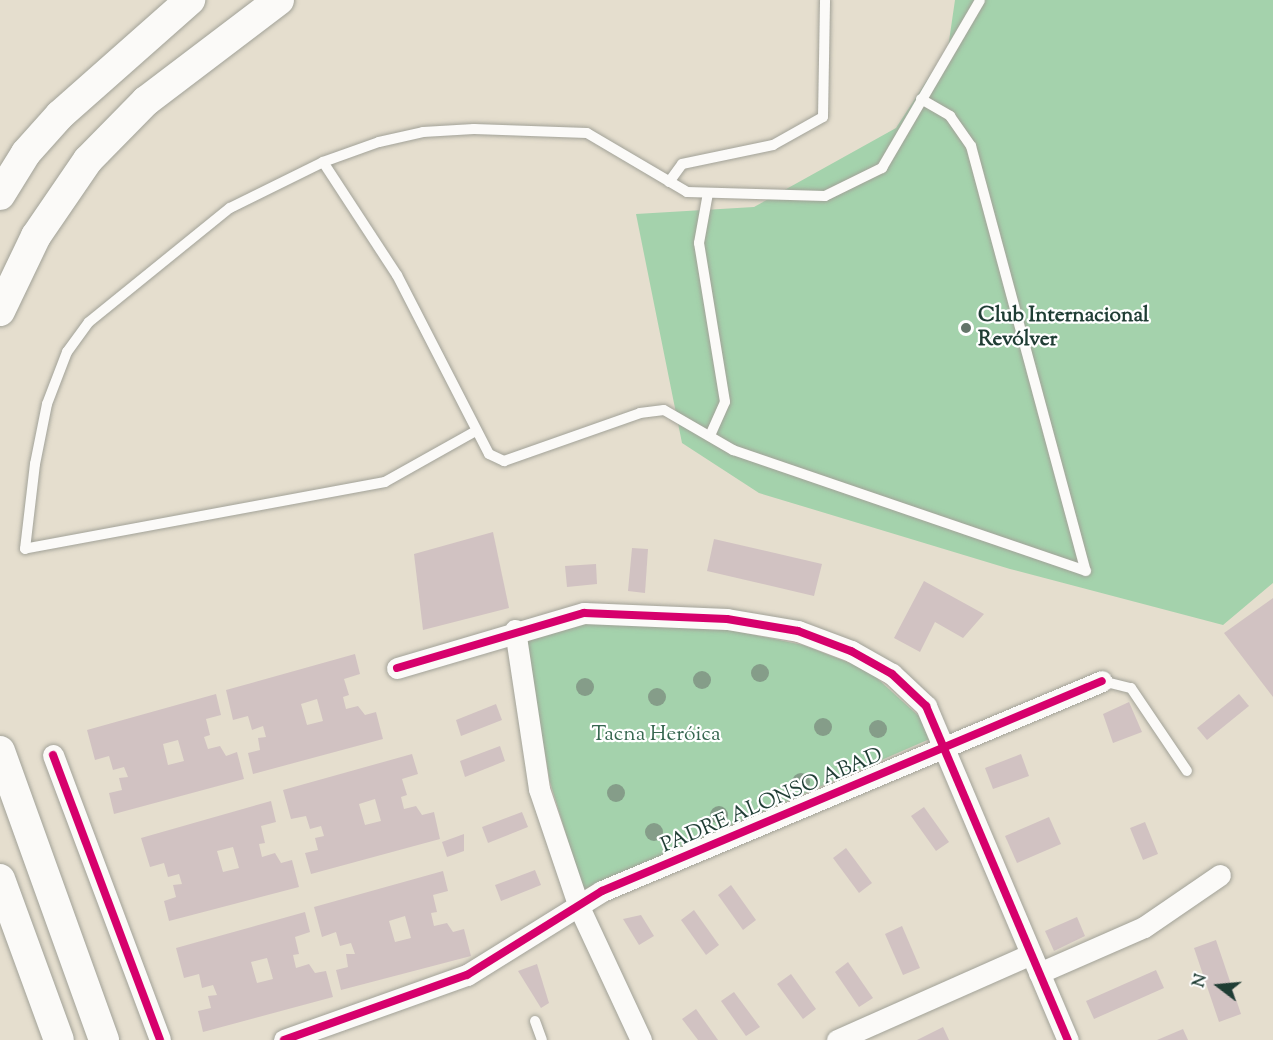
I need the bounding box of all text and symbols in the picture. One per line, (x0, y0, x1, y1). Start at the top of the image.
place label: Club Internacional Revólver (978, 303, 1149, 353)
marker: Club Internacional Revólver (959, 321, 973, 335)
park label: Tacna Heróica (591, 722, 721, 748)
street label: PADRE ALONSO ABAD (657, 743, 887, 859)
north arrow (1189, 956, 1249, 1016)
text: N (1188, 972, 1214, 990)

